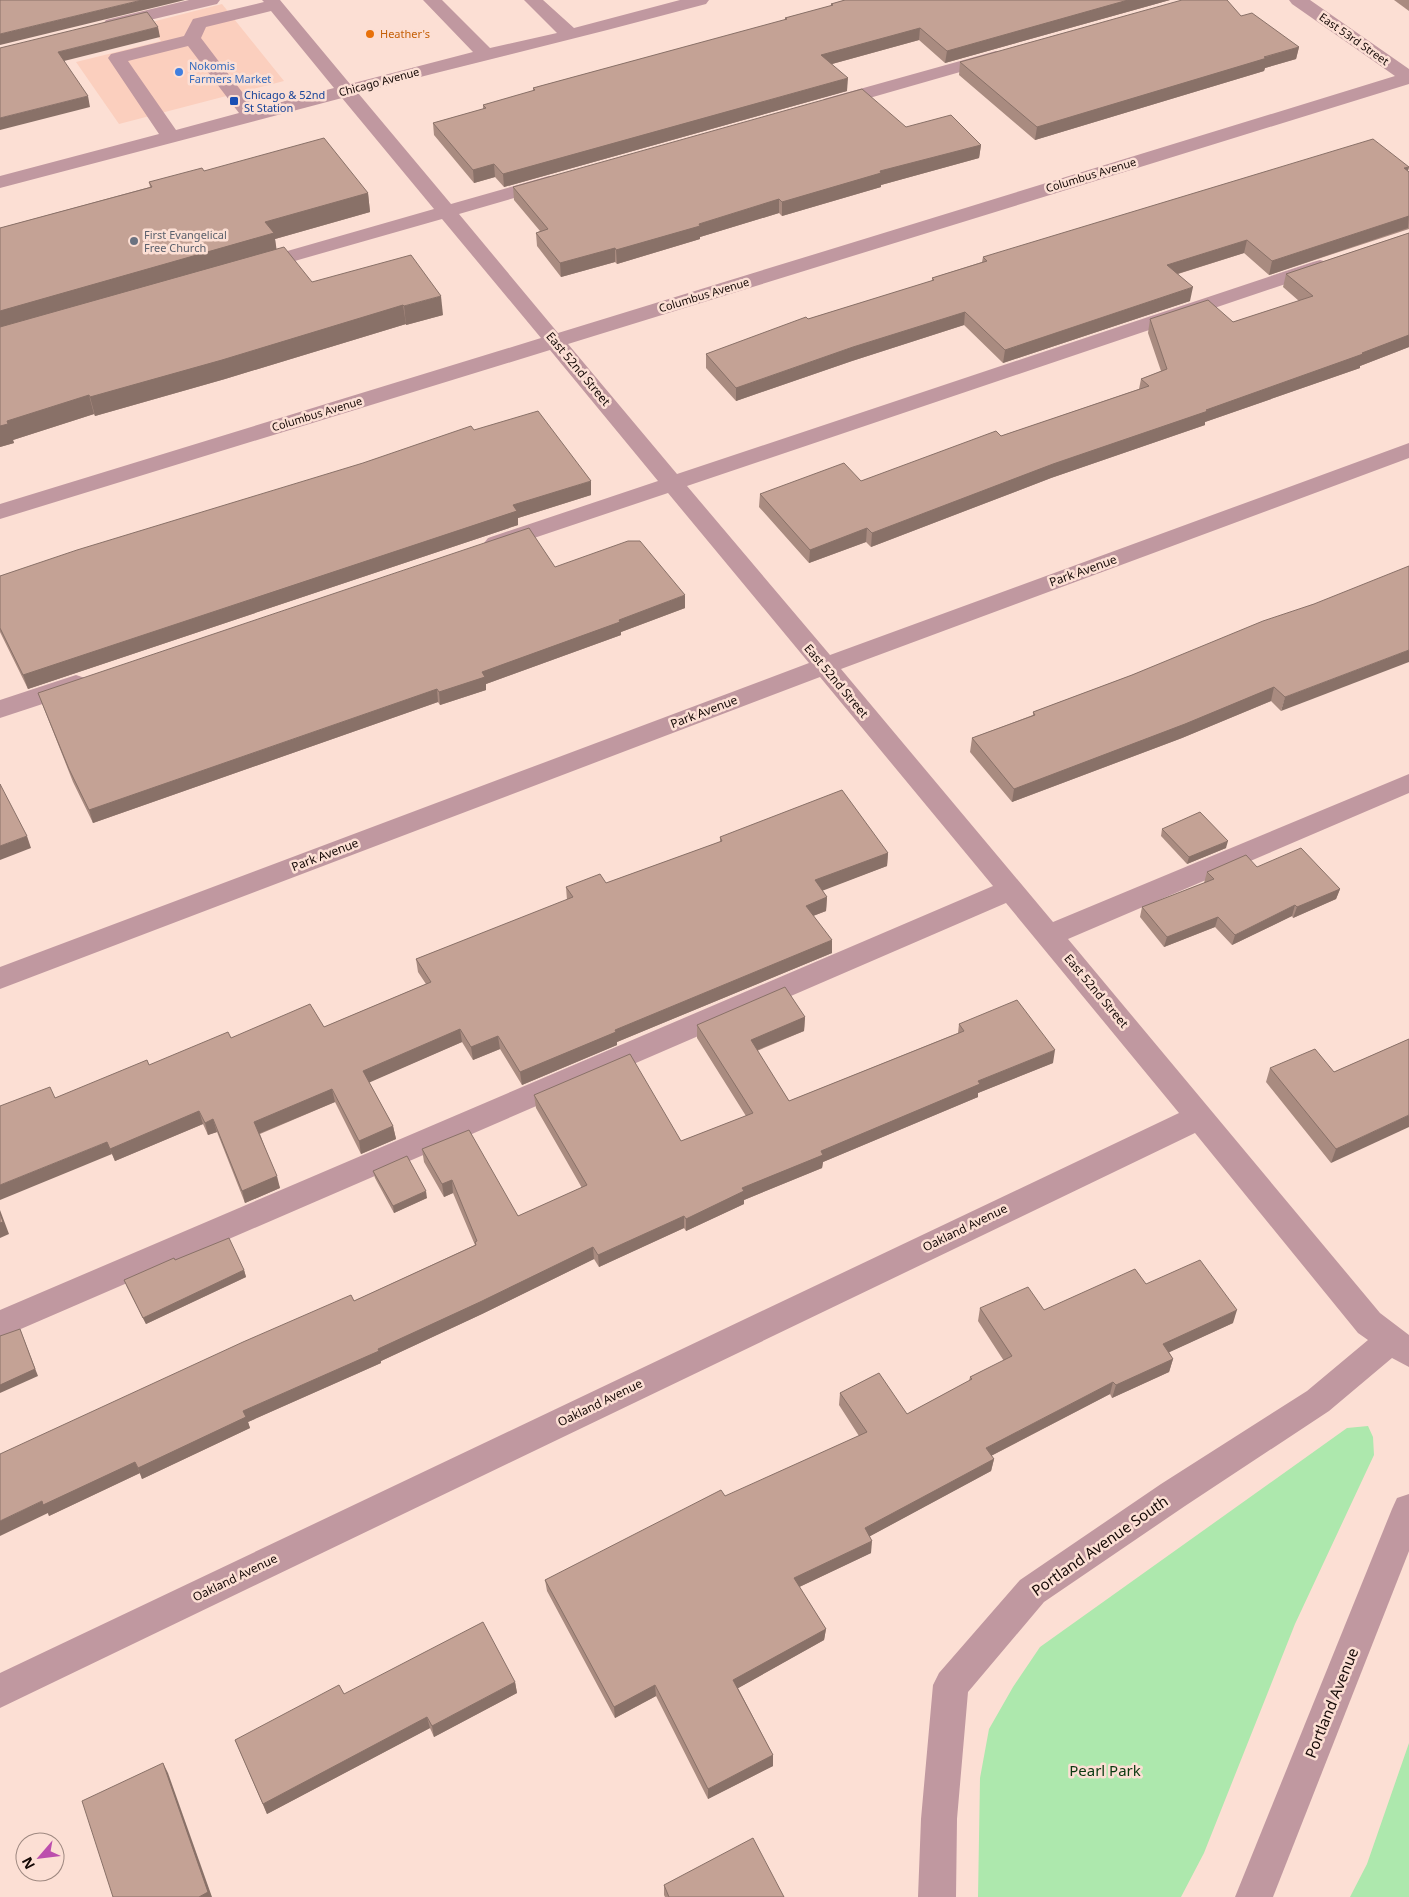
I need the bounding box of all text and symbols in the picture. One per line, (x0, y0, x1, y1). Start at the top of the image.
street label: East 53rd Street (1317, 9, 1392, 68)
place label: Heather's (380, 26, 430, 41)
marker: Heather's (364, 28, 376, 40)
place label: Nokomis Farmers Market (189, 58, 271, 86)
street label: Chicago Avenue (337, 64, 421, 99)
marker: Nokomis Farmers Market (173, 66, 185, 78)
place label: Chicago & 52nd St Station (244, 87, 325, 115)
marker: Chicago & 52nd St Station (228, 95, 240, 107)
street label: Columbus Avenue (1044, 154, 1138, 195)
place label: First Evangelical Free Church (144, 227, 227, 255)
marker: First Evangelical Free Church (128, 235, 140, 247)
street label: Columbus Avenue (657, 274, 751, 315)
street label: East 52nd Street (542, 328, 615, 410)
street label: Columbus Avenue (270, 393, 364, 434)
street label: Park Avenue (1047, 550, 1119, 591)
street label: East 52nd Street (800, 640, 873, 722)
street label: Park Avenue (668, 691, 740, 732)
street label: Park Avenue (289, 834, 361, 875)
street label: East 52nd Street (1060, 950, 1133, 1032)
street label: Oakland Avenue (920, 1200, 1010, 1255)
street label: Oakland Avenue (555, 1375, 645, 1430)
street label: Portland Avenue South (1027, 1490, 1172, 1600)
street label: Oakland Avenue (190, 1550, 280, 1605)
street label: Portland Avenue (1300, 1645, 1362, 1761)
park label: Pearl Park (1069, 1760, 1141, 1780)
north arrow (15, 1832, 65, 1882)
text: N (17, 1854, 39, 1873)

